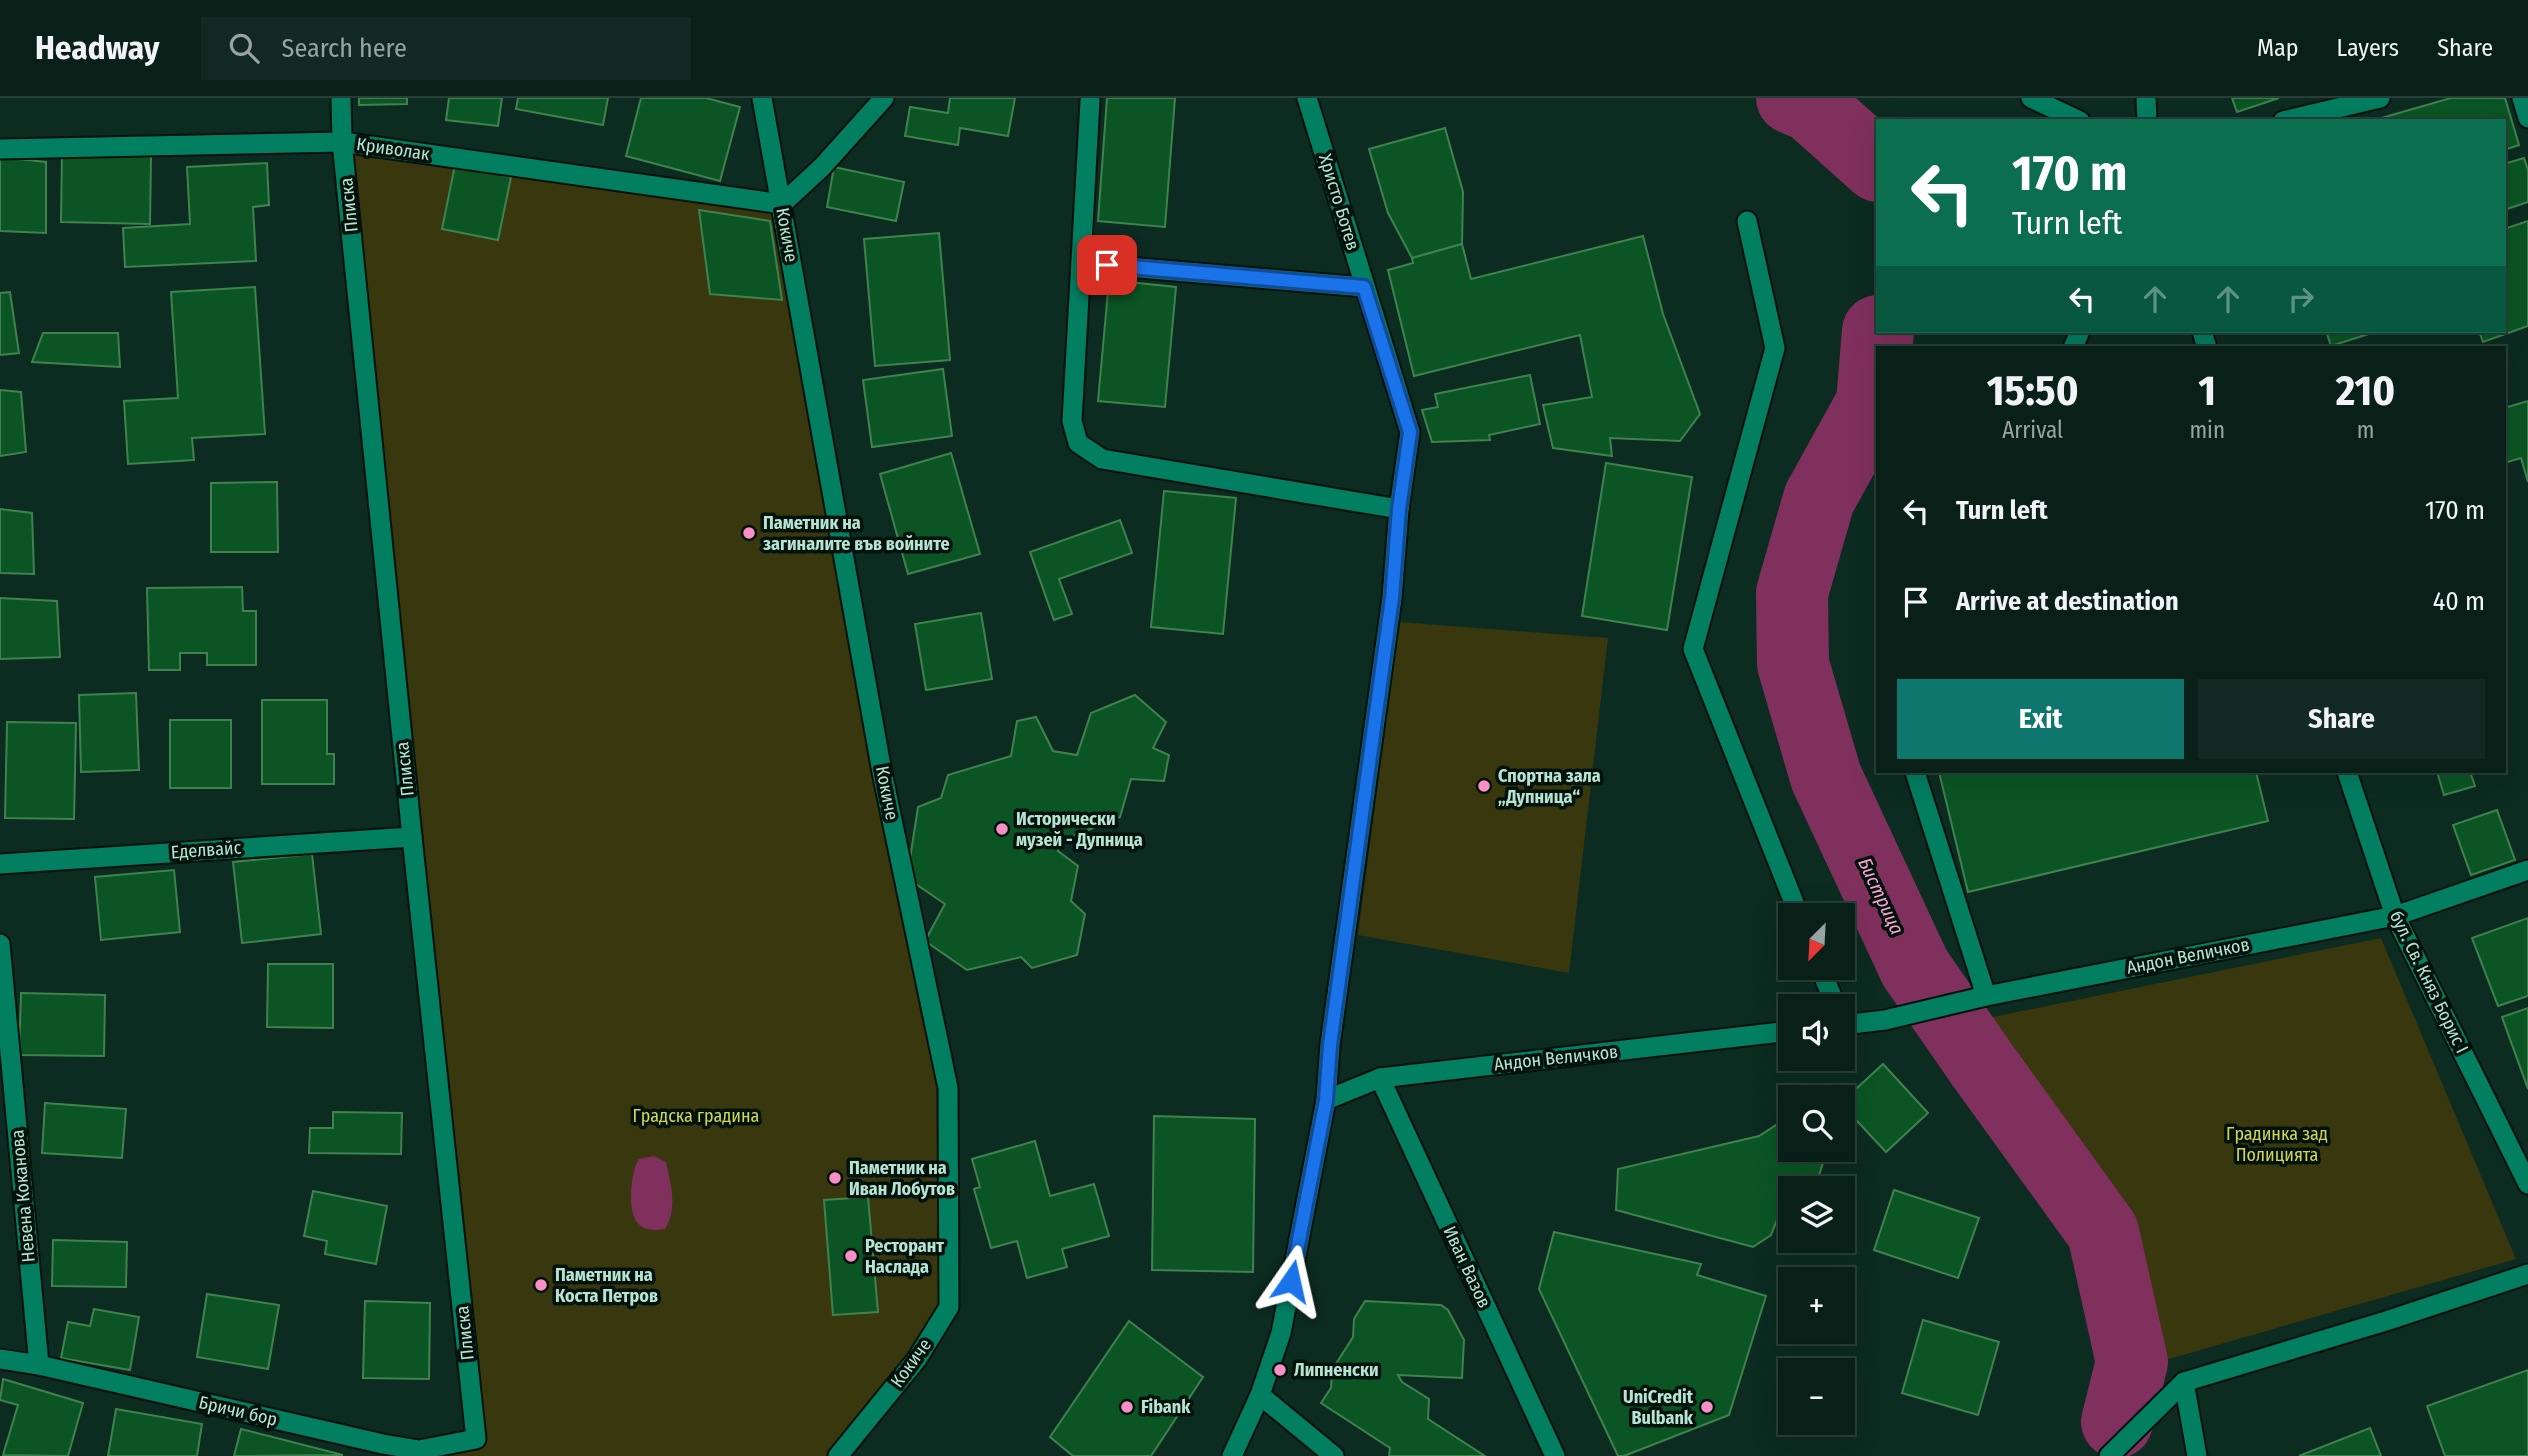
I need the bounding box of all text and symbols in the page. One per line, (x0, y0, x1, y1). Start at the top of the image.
search box (201, 17, 691, 80)
text: Headway (35, 28, 159, 68)
icon: search (225, 29, 263, 67)
text: Search here (281, 33, 407, 64)
text: Map (2257, 34, 2299, 62)
text: Layers (2337, 34, 2399, 62)
text: Share (2437, 34, 2493, 62)
street label: Криволак (355, 133, 432, 165)
text: 170 m (2012, 144, 2128, 203)
icon: left (1897, 147, 1988, 238)
street label: Христо Ботев (1314, 151, 1364, 253)
street label: Плиска (335, 177, 363, 233)
text: Turn left (2012, 204, 2122, 242)
street label: Кокиче (771, 206, 803, 264)
pin (1077, 235, 1137, 295)
icon: arrive (1088, 246, 1126, 284)
icon: left (2063, 280, 2101, 318)
icon: ahead (2136, 280, 2174, 318)
icon: ahead (2209, 280, 2247, 318)
icon: right (2282, 280, 2320, 318)
text: 15:50 (1987, 366, 2079, 416)
text: 1 (2198, 366, 2216, 416)
text: 210 (2336, 366, 2395, 416)
text: Arrival (2002, 416, 2063, 444)
text: min (2189, 416, 2225, 444)
text: m (2357, 416, 2374, 444)
icon: left (1897, 492, 1935, 530)
text: Turn left (1956, 495, 2048, 526)
text: 170 m (2425, 495, 2485, 526)
place label: Паметник на загиналите във войните (763, 512, 950, 555)
marker: Паметник на загиналите във войните (741, 525, 757, 541)
icon: arrive (1897, 583, 1935, 621)
text: Arrive at destination (1956, 586, 2179, 617)
text: 40 m (2433, 586, 2485, 617)
button: Exit (1897, 679, 2184, 759)
button: Share (2198, 679, 2485, 759)
street label: Плиска (391, 741, 419, 797)
street label: Кокиче (871, 764, 903, 822)
place label: Спортна зала „Дупница“ (1498, 765, 1601, 808)
marker: Спортна зала „Дупница“ (1476, 778, 1492, 794)
place label: Исторически музей - Дупница (1016, 808, 1143, 851)
marker: Исторически музей - Дупница (994, 821, 1010, 837)
street label: Еделвайс (170, 837, 242, 863)
water label: Бистрица (1853, 854, 1909, 938)
north arrow (1778, 903, 1855, 980)
map controls (1778, 903, 1855, 1435)
street label: бул. Св. Княз Борис I (2385, 907, 2473, 1057)
street label: Андон Величков (2125, 933, 2251, 979)
button: sound (1778, 994, 1855, 1071)
street label: Андон Величков (1493, 1041, 1619, 1075)
button: search (1778, 1085, 1855, 1162)
park label: Градска градина (633, 1105, 760, 1127)
park label: Градинка зад Полицията (2226, 1123, 2328, 1166)
street label: Невена Коканова (6, 1129, 40, 1263)
place label: Паметник на Иван Лобутов (849, 1157, 955, 1200)
marker: Паметник на Иван Лобутов (827, 1170, 843, 1186)
button: layers (1778, 1176, 1855, 1253)
street label: Иван Вазов (1439, 1223, 1495, 1311)
place label: Ресторант Наслада (865, 1235, 944, 1278)
position arrow (1254, 1244, 1328, 1318)
marker: Ресторант Наслада (843, 1248, 859, 1264)
place label: Паметник на Коста Петров (555, 1264, 658, 1307)
button: + (1778, 1267, 1855, 1344)
marker: Паметник на Коста Петров (533, 1277, 549, 1293)
street label: Плиска (451, 1305, 479, 1361)
street label: Кокиче (886, 1334, 936, 1392)
button: − (1778, 1358, 1855, 1435)
place label: Липненски (1294, 1359, 1379, 1381)
marker: Липненски (1272, 1362, 1288, 1378)
place label: UniCredit Bulbank (1623, 1386, 1694, 1429)
street label: Бричи бор (197, 1391, 279, 1431)
place label: Fibank (1141, 1396, 1191, 1418)
marker: Fibank (1119, 1399, 1135, 1415)
marker: UniCredit Bulbank (1699, 1399, 1715, 1415)

